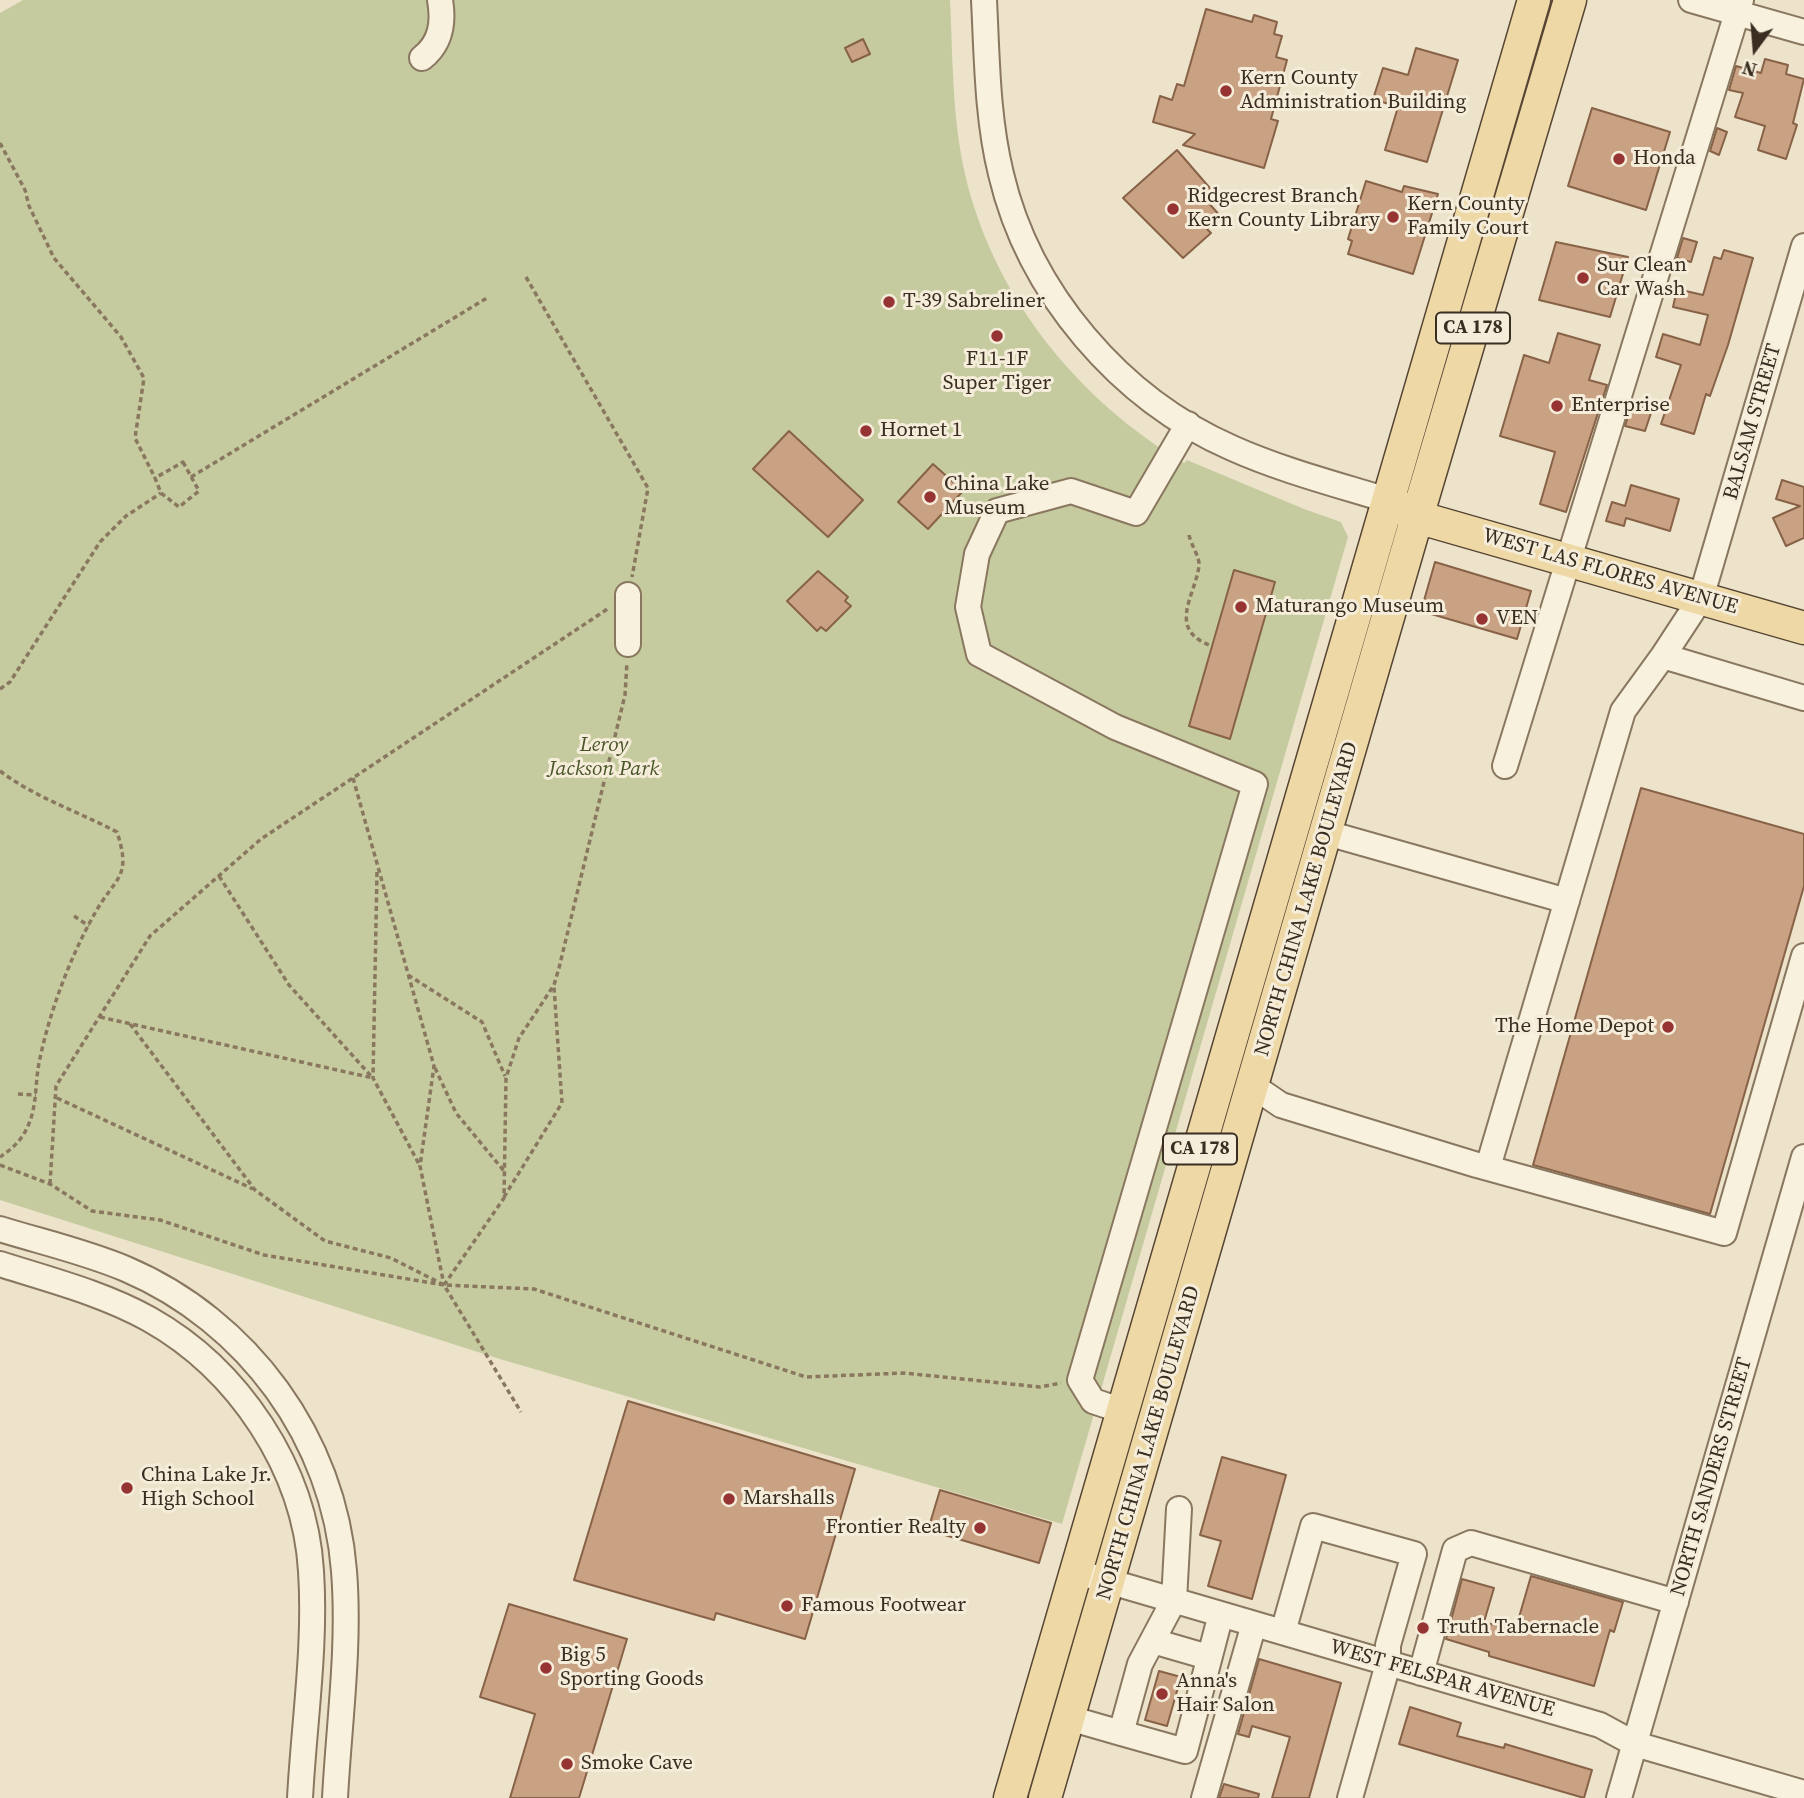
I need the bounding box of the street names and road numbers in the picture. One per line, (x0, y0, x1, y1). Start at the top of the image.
road number: CA 178 (1436, 312, 1510, 344)
street label: BALSAM STREET (1719, 341, 1787, 503)
street label: WEST LAS FLORES AVENUE (1479, 523, 1741, 621)
street label: NORTH CHINA LAKE BOULEVARD (1250, 739, 1364, 1059)
road number: CA 178 (1163, 1134, 1237, 1164)
street label: NORTH CHINA LAKE BOULEVARD (1092, 1283, 1206, 1603)
street label: NORTH SANDERS STREET (1666, 1355, 1758, 1599)
street label: WEST FELSPAR AVENUE (1327, 1635, 1557, 1723)

